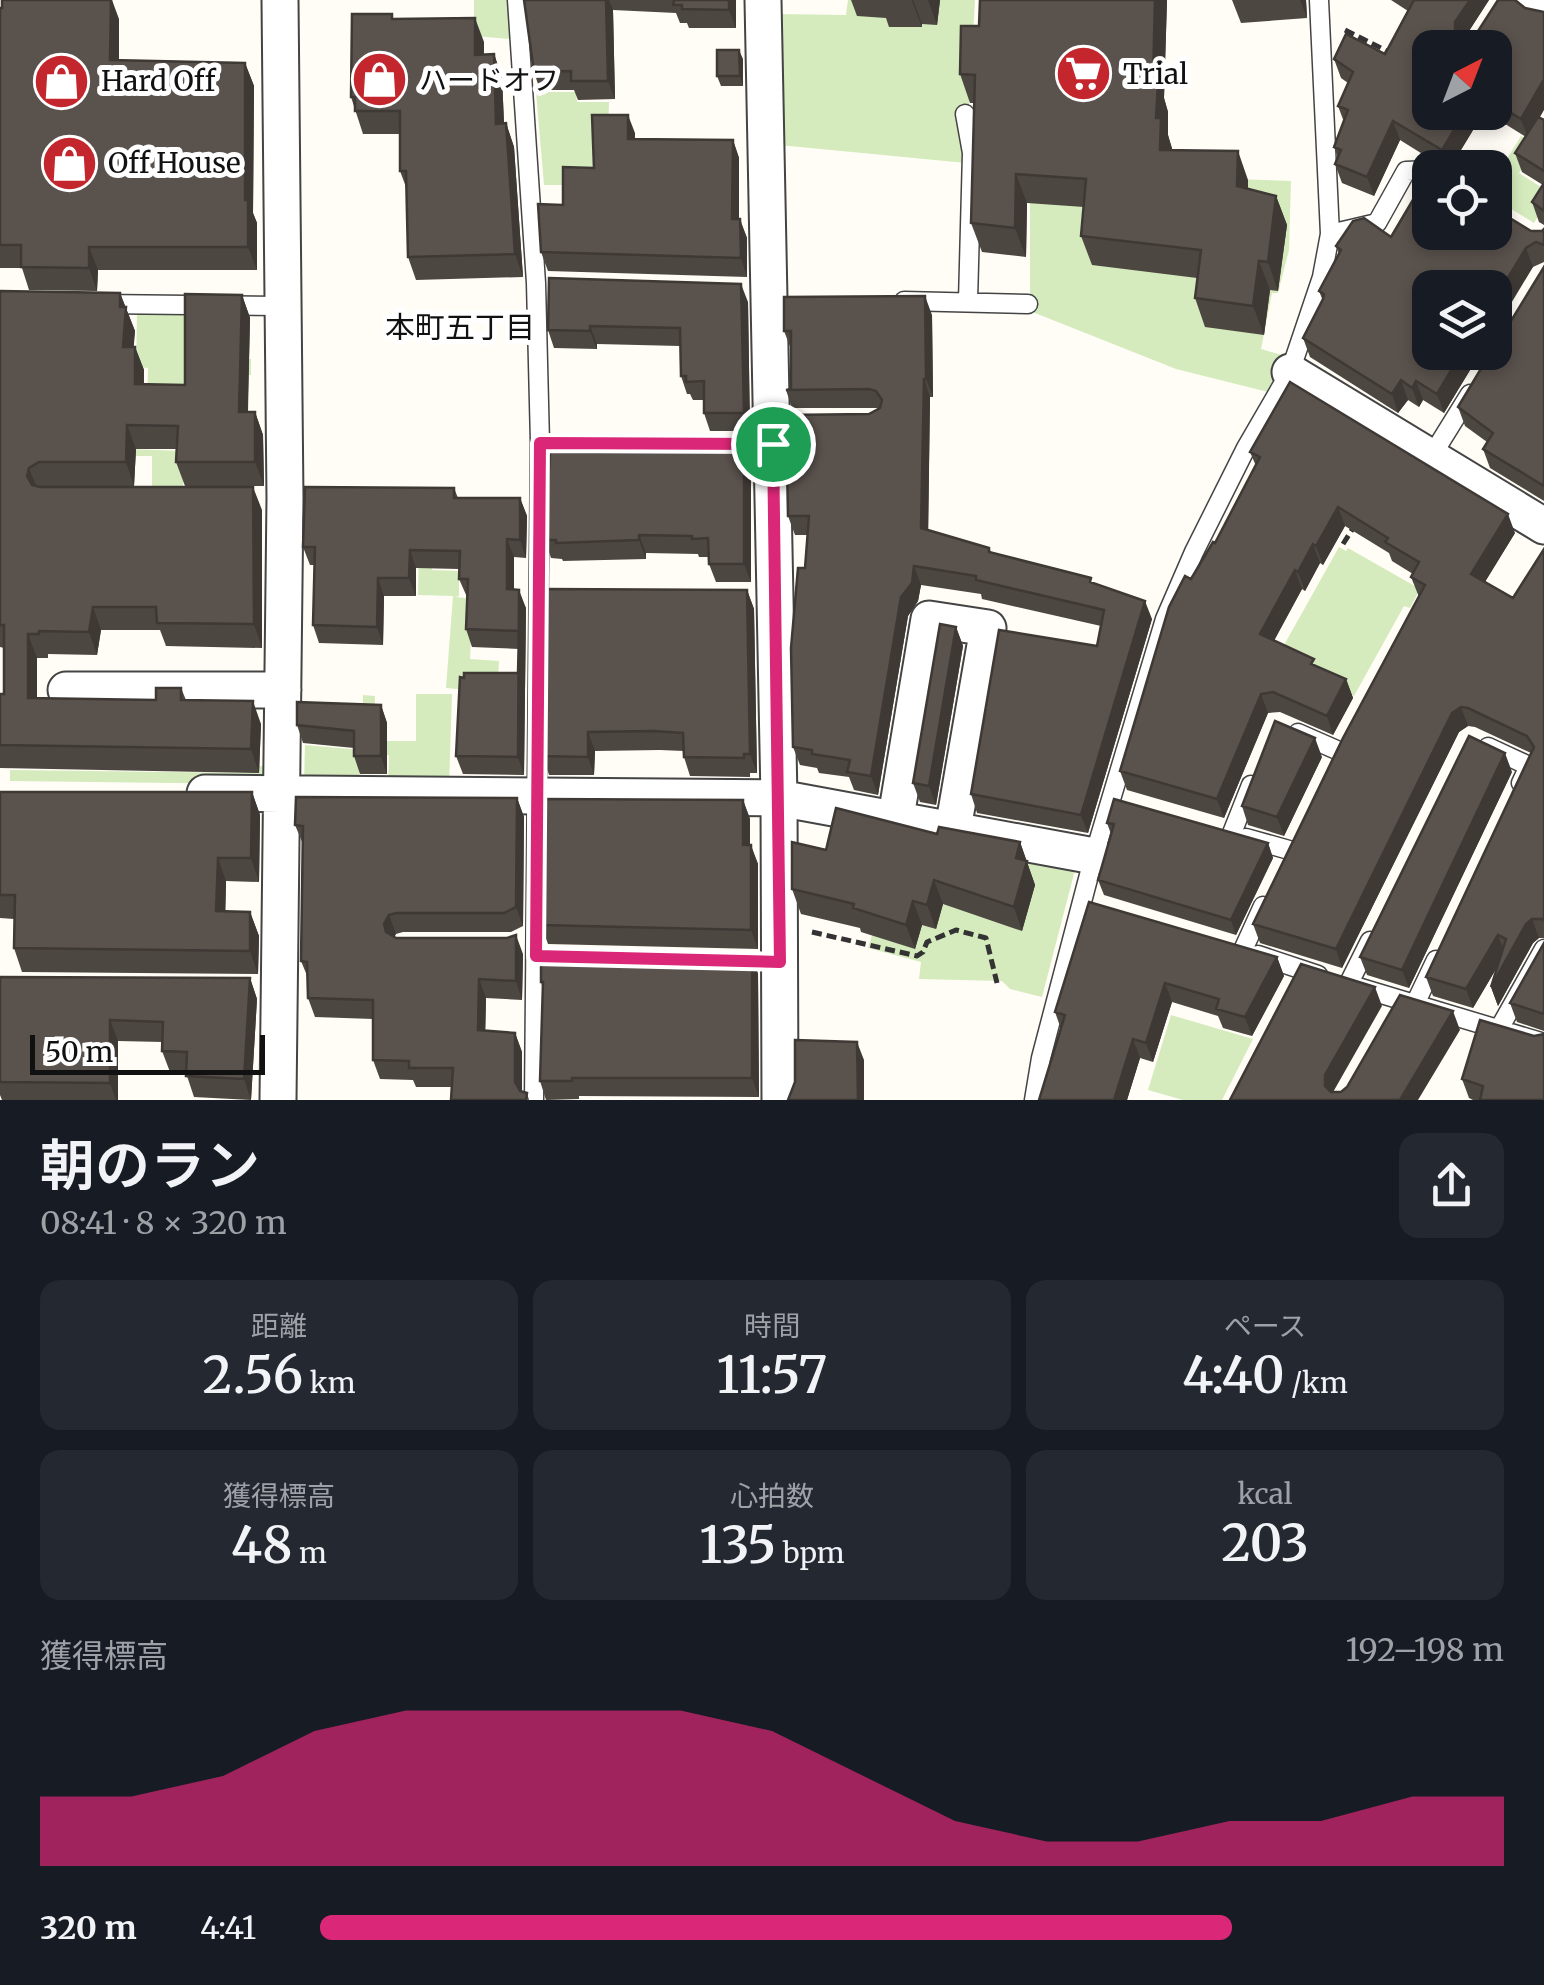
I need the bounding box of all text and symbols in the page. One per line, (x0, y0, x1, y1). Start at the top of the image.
north arrow (1412, 30, 1512, 130)
map controls (1412, 30, 1512, 370)
supermarket icon: Trial (1054, 44, 1114, 104)
shop icon: ハードオフ (350, 50, 410, 110)
shop icon: Hard Off (32, 51, 92, 111)
place label: Trial (1123, 56, 1188, 92)
place label: ハードオフ (419, 62, 559, 98)
place label: Hard Off (101, 63, 217, 99)
shop icon: Off House (39, 133, 99, 193)
place label: Off House (108, 145, 241, 181)
button: locate (1412, 150, 1512, 250)
button: layers (1412, 270, 1512, 370)
district label: 本町五丁目 (385, 308, 535, 346)
pin (731, 402, 816, 487)
icon: arrive (746, 417, 801, 472)
scale bar (30, 1030, 265, 1074)
text: 50 m (45, 1034, 113, 1070)
text: 朝のラン (40, 1131, 260, 1200)
button: share (1399, 1133, 1504, 1238)
text: 08:41 · 8 × 320 m (40, 1203, 287, 1243)
text: 距離 (251, 1308, 307, 1344)
text: 時間 (744, 1308, 800, 1344)
text: ペース (1224, 1308, 1306, 1344)
text: 2.56 (203, 1344, 303, 1407)
text: 11:57 (717, 1344, 827, 1407)
text: 4:40 (1182, 1344, 1285, 1407)
text: km (303, 1365, 355, 1401)
text: /km (1285, 1365, 1348, 1401)
text: kcal (1237, 1476, 1293, 1512)
text: 獲得標高 (223, 1478, 335, 1514)
text: 心拍数 (730, 1478, 814, 1514)
text: 203 (1221, 1512, 1309, 1575)
text: 48 (231, 1514, 292, 1577)
text: 135 (699, 1514, 776, 1577)
text: m (292, 1535, 327, 1571)
text: bpm (776, 1535, 845, 1571)
text: 192–198 m (1346, 1630, 1504, 1670)
text: 獲得標高 (40, 1636, 168, 1676)
text: 320 m (40, 1908, 137, 1948)
text: 4:41 (200, 1908, 256, 1948)

